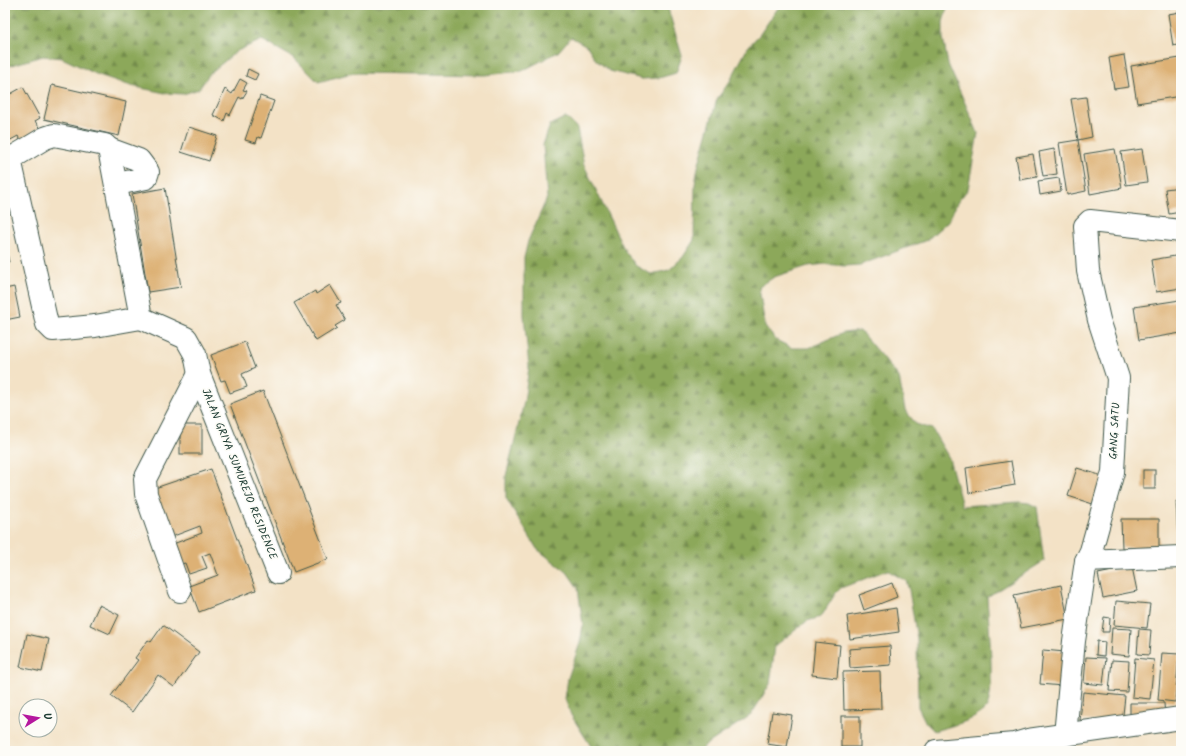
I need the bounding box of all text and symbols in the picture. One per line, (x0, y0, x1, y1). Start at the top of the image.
street label: JALAN GRIYA SUMUREJO RESIDENCE (196, 386, 282, 563)
street label: GANG SATU (1105, 402, 1126, 460)
north arrow (18, 698, 58, 738)
text: U (37, 711, 56, 722)

